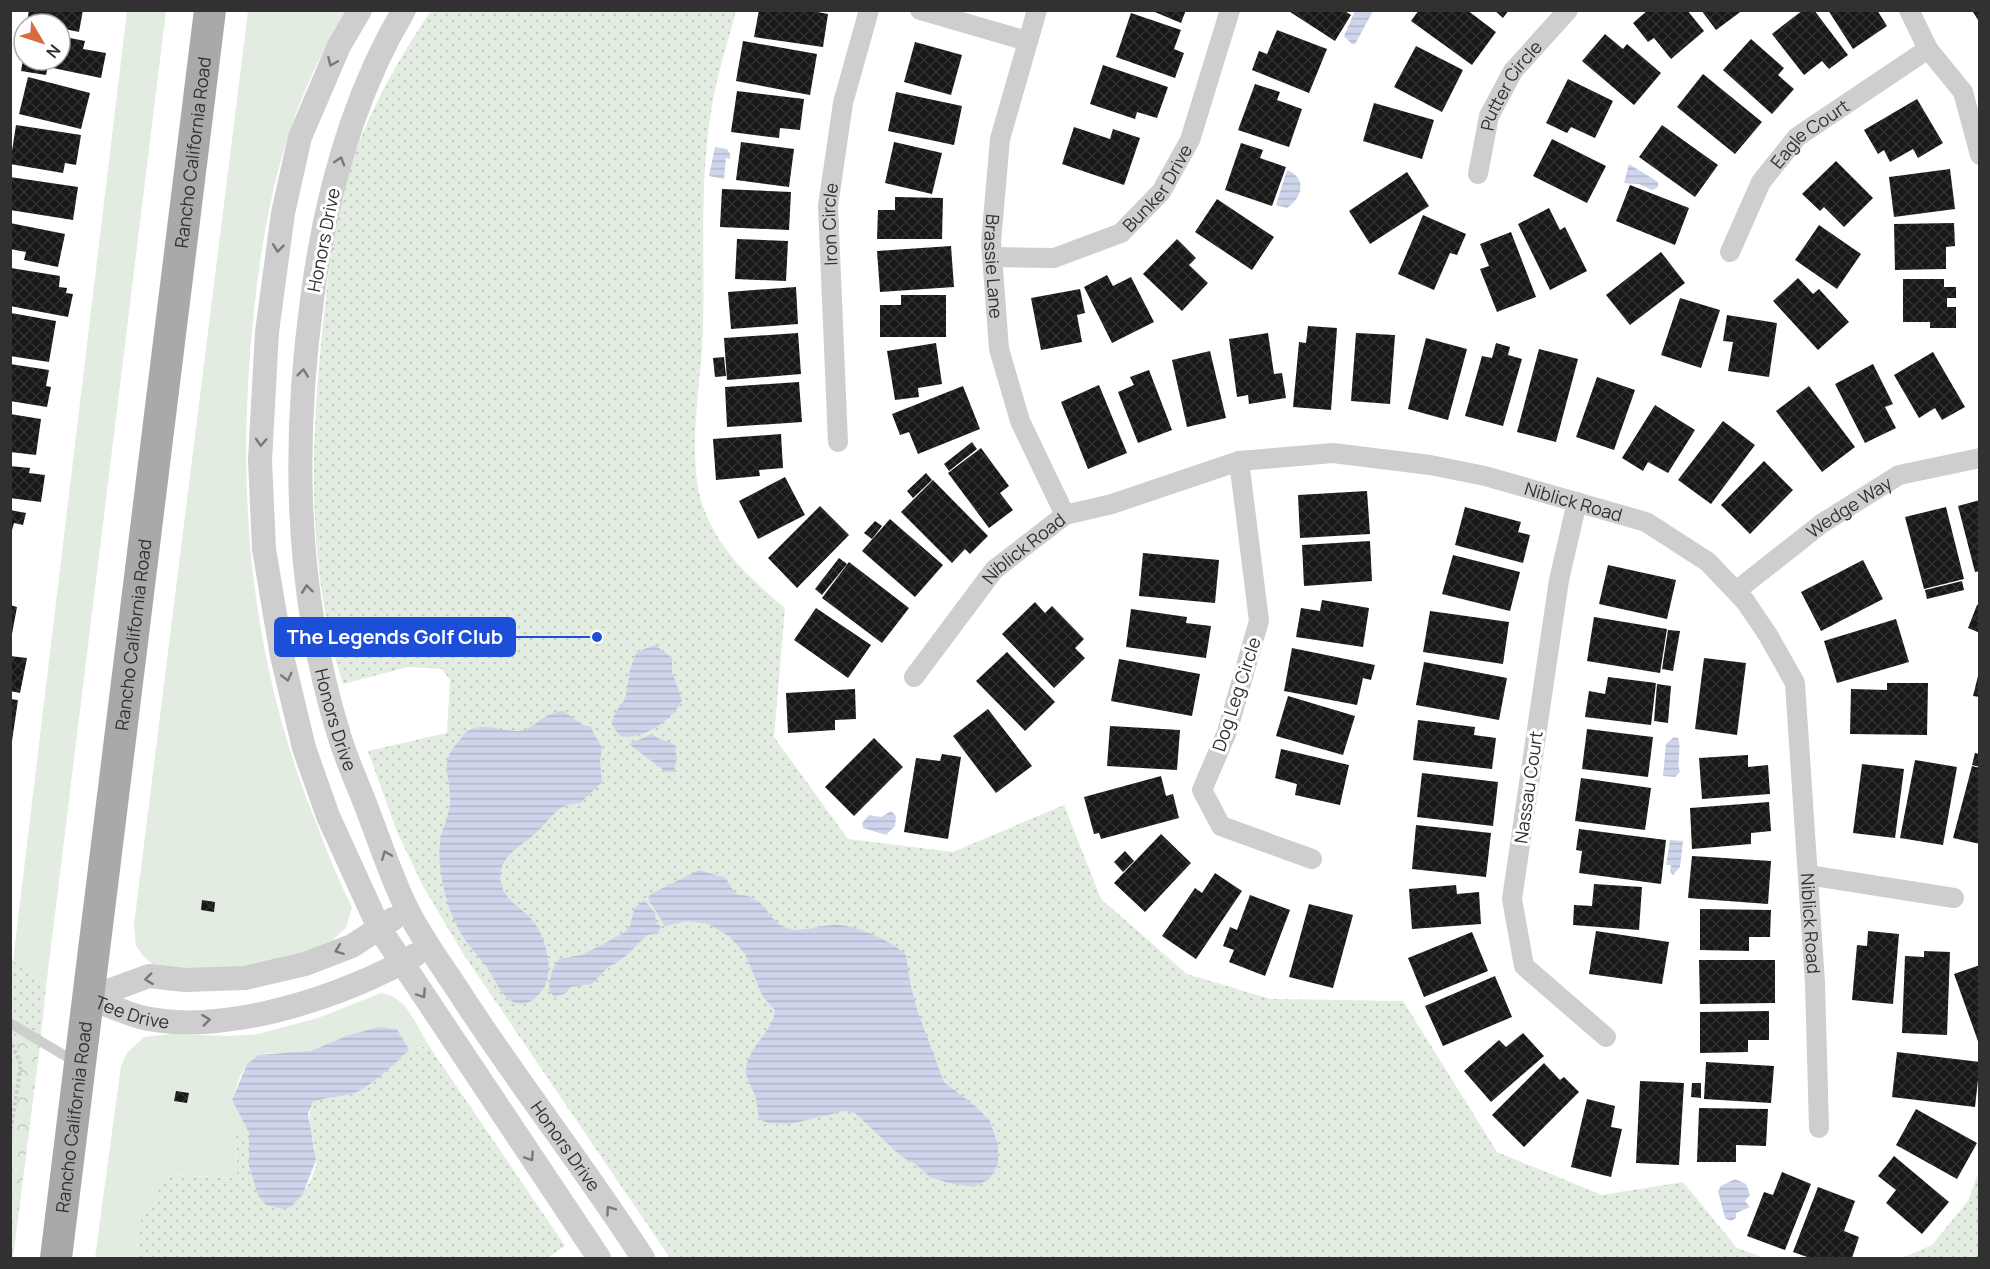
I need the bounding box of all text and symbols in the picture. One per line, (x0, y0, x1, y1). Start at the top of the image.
north arrow (12, 12, 72, 72)
street label: Putter Circle (1474, 35, 1547, 133)
text: N (41, 40, 66, 63)
street label: Rancho California Road (169, 55, 216, 249)
one-way arrow (327, 55, 339, 66)
street label: Eagle Court (1765, 93, 1854, 173)
street label: Bunker Drive (1117, 140, 1197, 237)
one-way arrow (333, 156, 345, 167)
street label: Iron Circle (816, 181, 843, 266)
street label: Honors Drive (301, 186, 345, 294)
street label: Brassie Lane (979, 213, 1009, 319)
one-way arrow (272, 243, 285, 252)
one-way arrow (296, 369, 309, 378)
one-way arrow (255, 437, 268, 447)
street label: Wedge Way (1801, 470, 1897, 543)
street label: Niblick Road (1522, 476, 1625, 527)
street label: Niblick Road (976, 507, 1070, 588)
street label: Rancho California Road (109, 538, 157, 732)
one-way arrow (301, 584, 313, 593)
callout: The Legends Golf Club (275, 618, 515, 656)
text: The Legends Golf Club (287, 623, 503, 650)
street label: Dog Leg Circle (1206, 634, 1266, 754)
street label: Honors Drive (310, 666, 363, 774)
one-way arrow (279, 672, 292, 682)
street label: Nassau Court (1508, 729, 1548, 845)
one-way arrow (380, 851, 393, 861)
street label: Niblick Road (1796, 872, 1826, 975)
one-way arrow (335, 943, 345, 956)
one-way arrow (144, 972, 154, 984)
one-way arrow (415, 988, 426, 999)
street label: Tee Drive (92, 990, 170, 1034)
one-way arrow (202, 1015, 211, 1027)
street label: Rancho California Road (50, 1020, 97, 1214)
street label: Honors Drive (526, 1096, 606, 1196)
one-way arrow (523, 1150, 534, 1161)
one-way arrow (606, 1206, 617, 1217)

